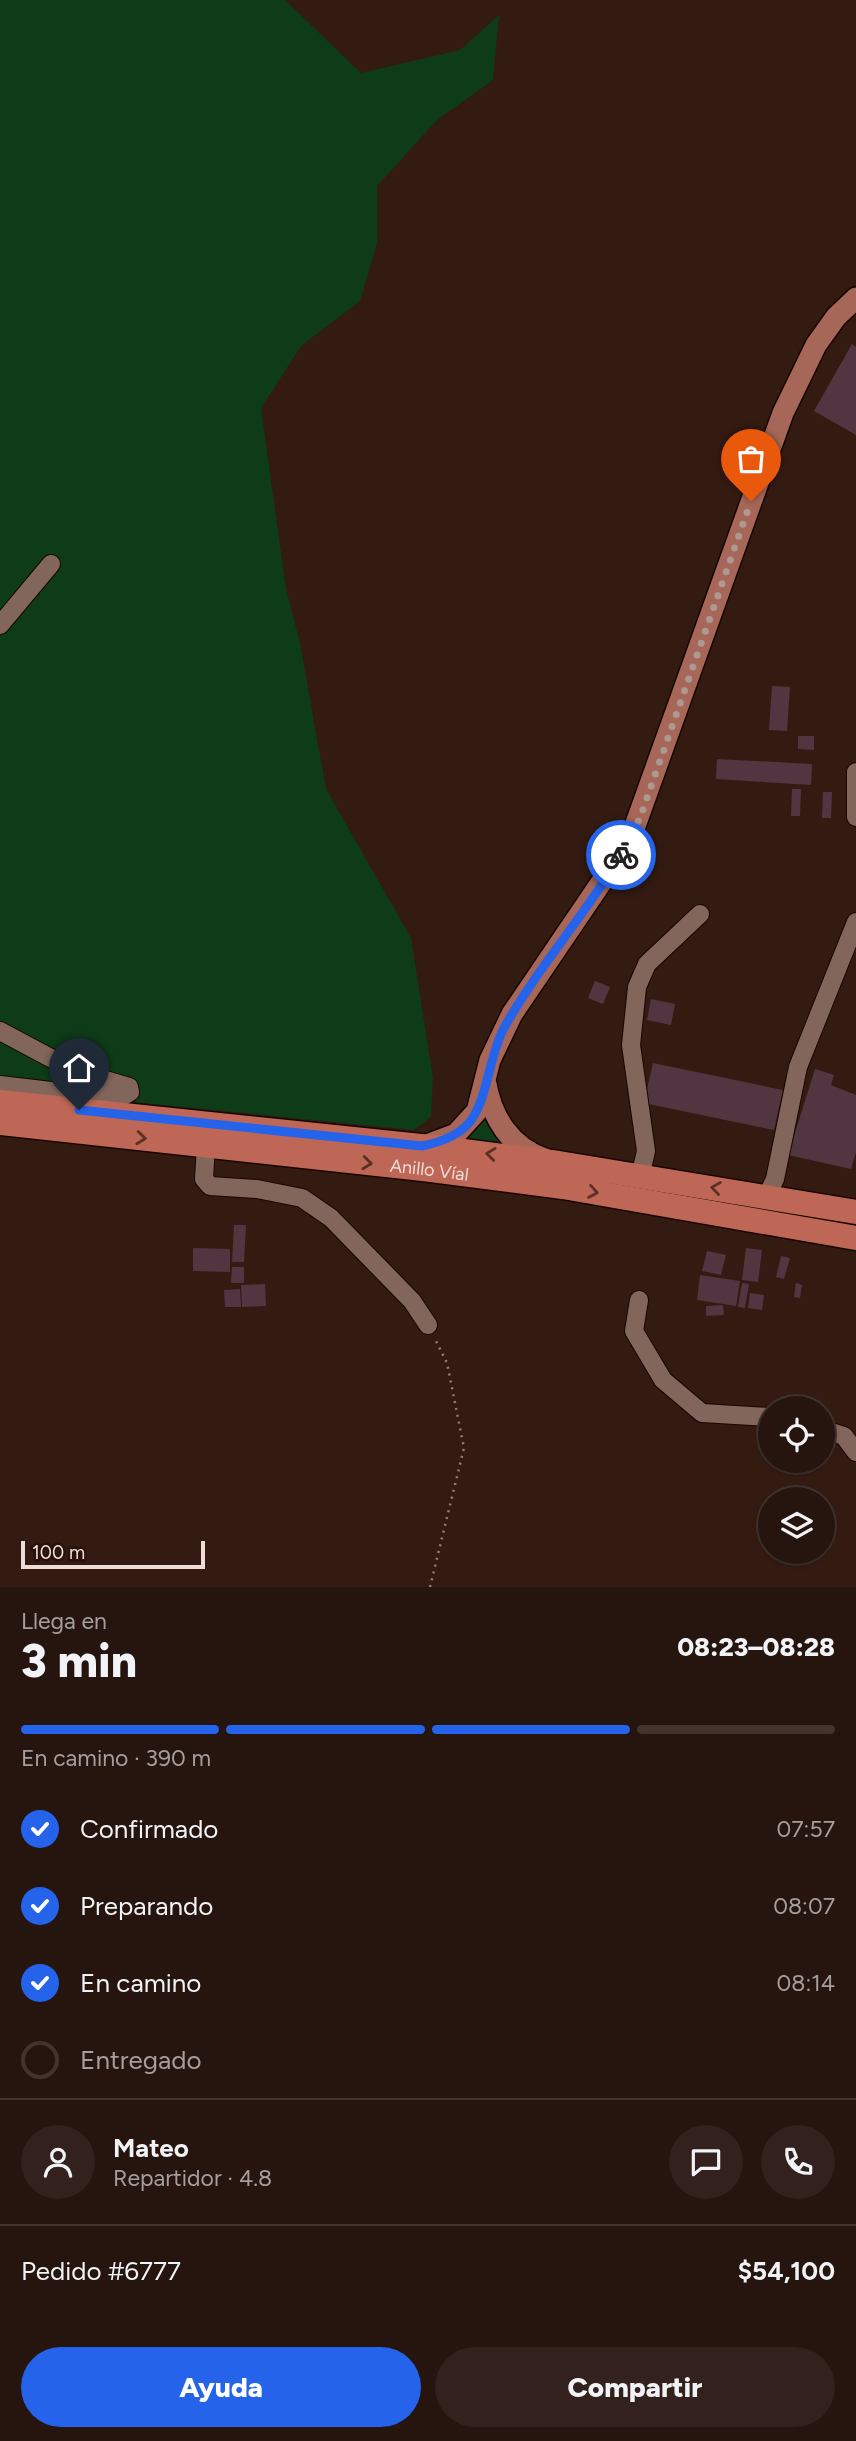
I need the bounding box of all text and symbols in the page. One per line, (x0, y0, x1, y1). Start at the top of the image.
pin (721, 429, 781, 501)
icon: bag (732, 440, 770, 478)
courier (586, 820, 656, 890)
icon: bike (602, 836, 640, 874)
pin (49, 1038, 109, 1110)
icon: home (60, 1049, 98, 1087)
one-way arrow (136, 1130, 147, 1145)
one-way arrow (485, 1147, 497, 1162)
street label: Anillo Víal (389, 1154, 470, 1186)
one-way arrow (361, 1155, 373, 1170)
one-way arrow (710, 1181, 722, 1196)
one-way arrow (587, 1184, 599, 1199)
map controls (758, 1396, 835, 1564)
button: locate (758, 1396, 835, 1473)
button: layers (758, 1487, 835, 1564)
scale bar (21, 1538, 205, 1570)
text: 100 m (32, 1541, 85, 1564)
text: Llega en (21, 1607, 107, 1635)
text: 08:23–08:28 (677, 1631, 835, 1663)
text: 3 min (21, 1633, 137, 1689)
text: En camino · 390 m (21, 1744, 211, 1772)
icon: check (21, 1810, 59, 1848)
text: Confirmado (80, 1813, 218, 1845)
text: 07:57 (777, 1815, 835, 1843)
icon: check (21, 1887, 59, 1925)
text: Preparando (80, 1890, 213, 1922)
text: 08:07 (773, 1892, 835, 1920)
icon: check (21, 1964, 59, 2002)
text: En camino (80, 1967, 201, 1999)
text: 08:14 (777, 1969, 835, 1997)
text: Entregado (80, 2044, 202, 2076)
button: person (21, 2125, 95, 2199)
button: chat (669, 2125, 743, 2199)
button: phone (761, 2125, 835, 2199)
text: Mateo (113, 2132, 189, 2164)
text: Repartidor · 4.8 (113, 2164, 272, 2192)
text: Pedido #6777 (21, 2255, 181, 2287)
text: $54,100 (738, 2255, 835, 2287)
button: Ayuda (21, 2347, 421, 2427)
button: Compartir (435, 2347, 835, 2427)

